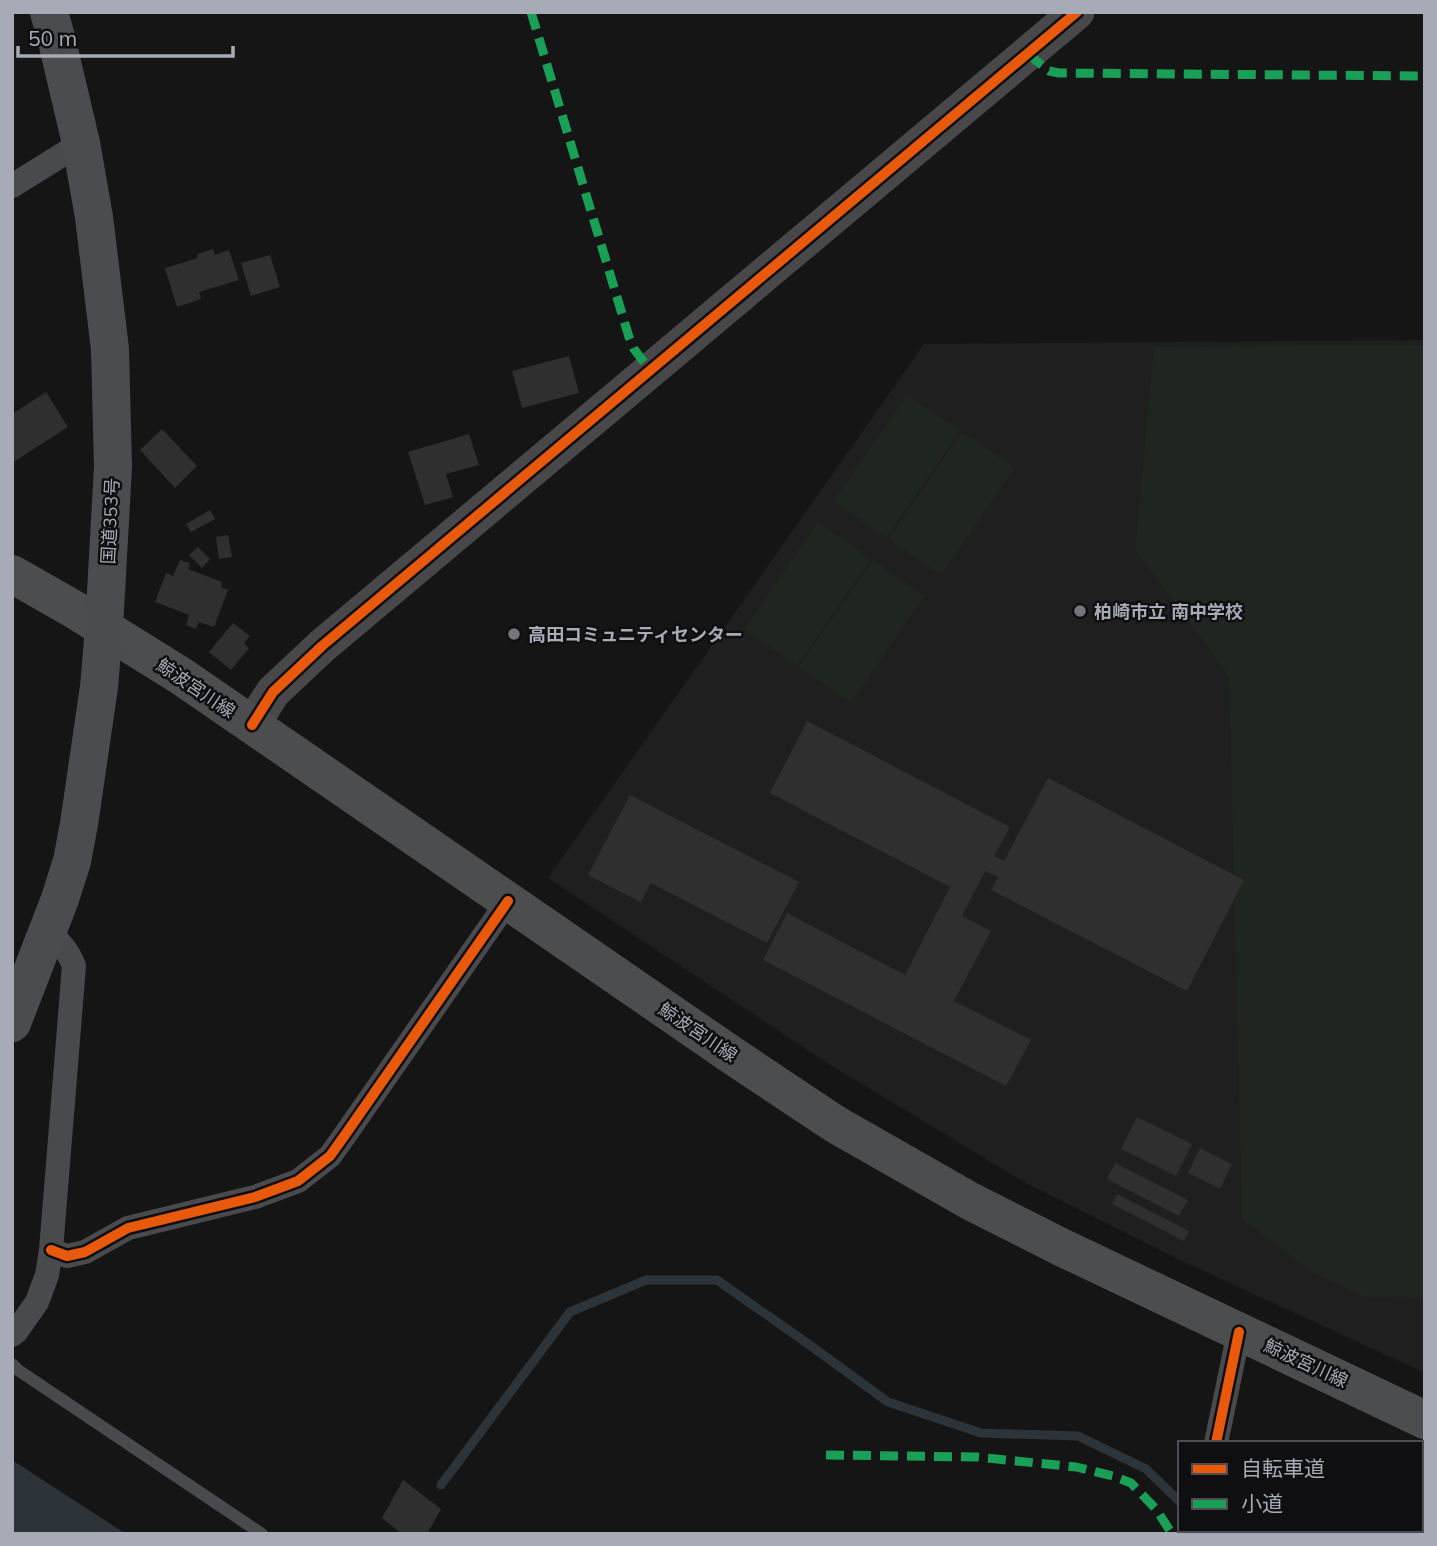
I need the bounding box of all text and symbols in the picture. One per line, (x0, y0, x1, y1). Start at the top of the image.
scale bar (18, 14, 233, 58)
text: 50 m (28, 25, 77, 51)
street label: 国道353号 (96, 477, 124, 565)
place label: 柏崎市立 南中学校 (1094, 600, 1243, 623)
marker: 柏崎市立 南中学校 (1072, 603, 1088, 619)
place label: 高田コミュニティセンター (528, 623, 743, 646)
marker: 高田コミュニティセンター (506, 626, 522, 642)
street label: 鯨波宮川線 (152, 653, 240, 723)
street label: 鯨波宮川線 (654, 997, 742, 1067)
street label: 鯨波宮川線 (1260, 1334, 1352, 1392)
legend (1178, 1441, 1423, 1532)
text: 自転車道 (1241, 1455, 1325, 1481)
text: 小道 (1241, 1490, 1283, 1516)

